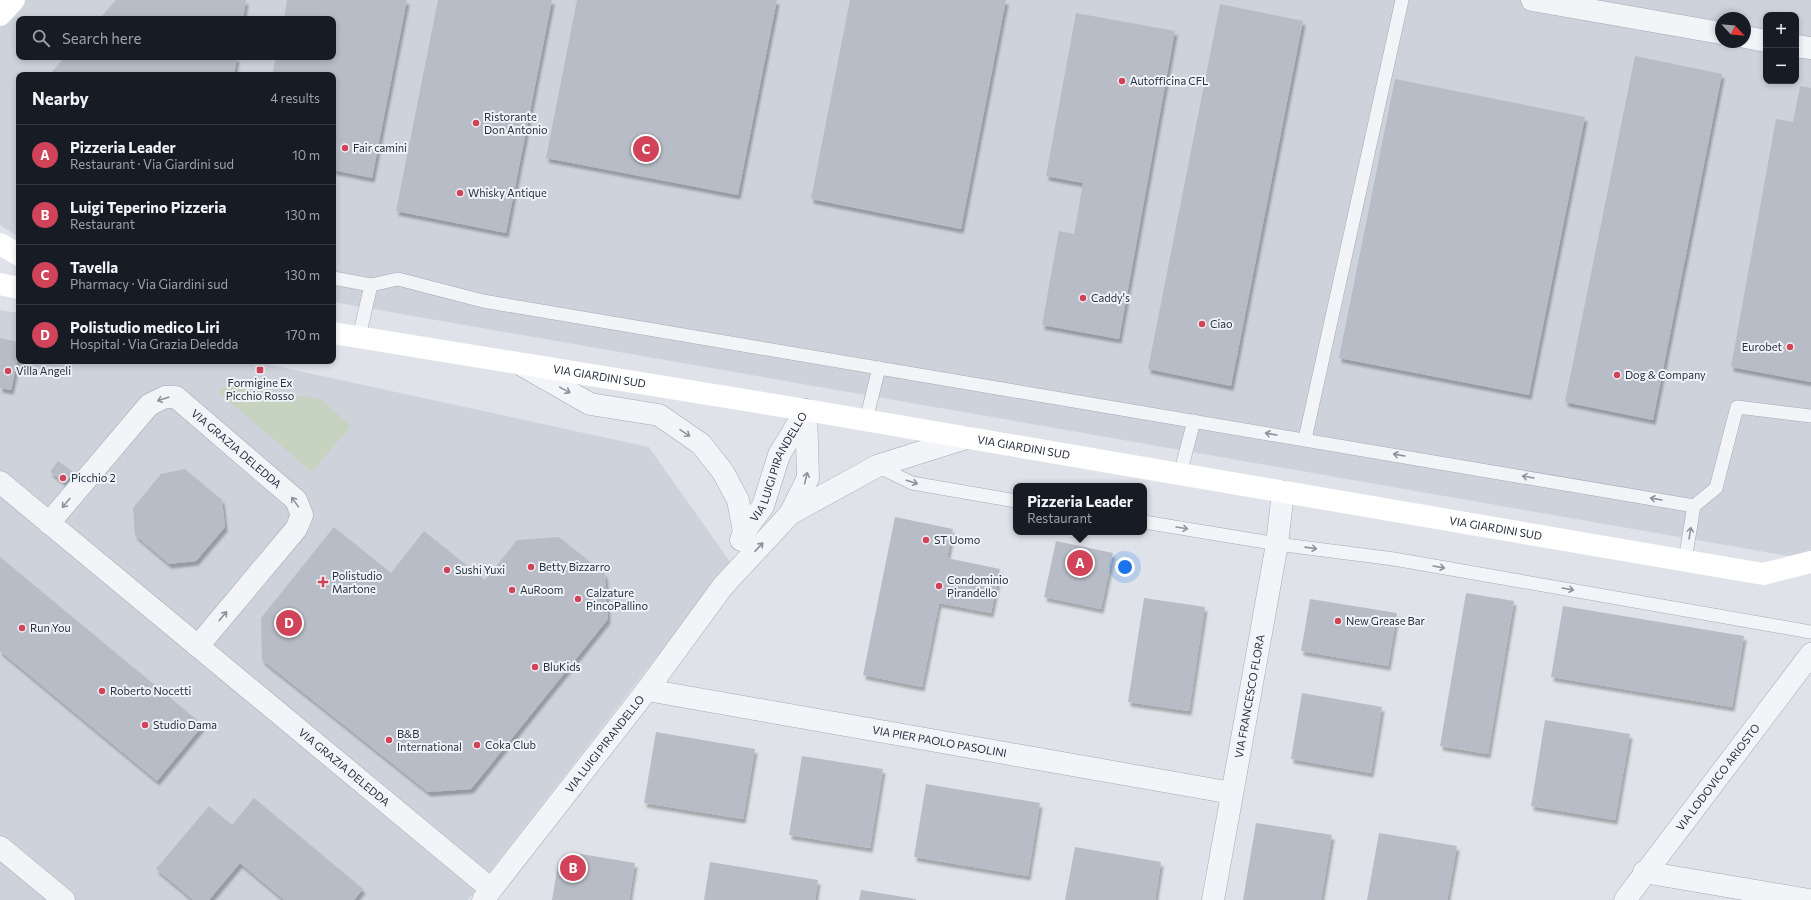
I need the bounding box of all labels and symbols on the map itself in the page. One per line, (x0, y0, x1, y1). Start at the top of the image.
north arrow (1715, 12, 1751, 48)
place label: Autofficina CFL (1130, 74, 1208, 87)
marker: Autofficina CFL (1117, 76, 1127, 86)
place label: Ristorante Don Antonio (484, 110, 548, 136)
marker: Ristorante Don Antonio (471, 118, 481, 128)
pin: C (633, 134, 659, 164)
place label: Fair camini (353, 141, 407, 154)
marker: Fair camini (340, 143, 350, 153)
place label: Whisky Antique (468, 186, 547, 199)
marker: Whisky Antique (455, 188, 465, 198)
place label: Caddy's (1091, 291, 1130, 304)
marker: Caddy's (1078, 293, 1088, 303)
place label: Ciao (1210, 317, 1233, 330)
marker: Ciao (1197, 319, 1207, 329)
place label: Eurobet (1742, 340, 1782, 353)
marker: Eurobet (1785, 342, 1795, 352)
street label: VIA GIARDINI SUD (552, 362, 647, 390)
place label: Villa Angeli (16, 364, 71, 377)
marker: Formigine Ex Picchio Rosso (255, 365, 265, 375)
marker: Villa Angeli (3, 366, 13, 376)
place label: Dog & Company (1625, 368, 1706, 381)
marker: Dog & Company (1612, 370, 1622, 380)
place label: Formigine Ex Picchio Rosso (226, 376, 295, 402)
one-way arrow (559, 386, 571, 394)
one-way arrow (158, 396, 170, 404)
street label: VIA GRAZIA DELEDDA (189, 406, 285, 491)
street label: VIA LUIGI PIRANDELLO (747, 409, 809, 524)
one-way arrow (679, 429, 690, 437)
one-way arrow (1265, 430, 1278, 438)
street label: VIA GIARDINI SUD (976, 432, 1071, 461)
one-way arrow (1393, 451, 1406, 459)
place label: Picchio 2 (71, 471, 116, 484)
one-way arrow (803, 472, 810, 485)
marker: Picchio 2 (58, 473, 68, 483)
one-way arrow (1521, 473, 1534, 481)
one-way arrow (906, 479, 918, 487)
one-way arrow (1650, 495, 1663, 503)
one-way arrow (291, 496, 299, 507)
one-way arrow (61, 498, 70, 509)
street label: VIA GIARDINI SUD (1449, 513, 1543, 542)
one-way arrow (1176, 524, 1189, 532)
one-way arrow (1686, 527, 1694, 540)
place label: ST Uomo (934, 533, 981, 546)
marker: ST Uomo (921, 535, 931, 545)
one-way arrow (754, 542, 764, 552)
one-way arrow (1304, 544, 1317, 552)
pin: A (1067, 548, 1093, 578)
your location (1115, 557, 1135, 577)
place label: Betty Bizzarro (539, 560, 611, 573)
marker: Betty Bizzarro (526, 562, 536, 572)
place label: Sushi Yuxi (455, 563, 505, 576)
one-way arrow (1433, 563, 1446, 571)
marker: Sushi Yuxi (442, 565, 452, 575)
place label: Polistudio Martone (332, 569, 383, 595)
place label: Condominio Pirandello (947, 573, 1009, 599)
marker: Polistudio Martone (317, 576, 329, 588)
marker: Condominio Pirandello (934, 581, 944, 591)
place label: AuRoom (520, 583, 563, 596)
marker: AuRoom (507, 585, 517, 595)
place label: Calzature PincoPallino (586, 586, 648, 612)
one-way arrow (1561, 586, 1574, 594)
marker: Calzature PincoPallino (573, 594, 583, 604)
pin: D (276, 608, 302, 638)
one-way arrow (219, 611, 228, 621)
place label: New Grease Bar (1346, 614, 1425, 627)
marker: New Grease Bar (1333, 616, 1343, 626)
place label: Run You (30, 621, 71, 634)
marker: Run You (17, 623, 27, 633)
street label: VIA FRANCESCO FLORA (1232, 633, 1267, 759)
place label: BluKids (543, 660, 581, 673)
marker: BluKids (530, 662, 540, 672)
place label: Roberto Nocetti (110, 684, 191, 697)
marker: Roberto Nocetti (97, 686, 107, 696)
street label: VIA LUIGI PIRANDELLO (562, 692, 647, 795)
place label: Studio Dama (153, 718, 217, 731)
marker: Studio Dama (140, 720, 150, 730)
street label: VIA LODOVICO ARIOSTO (1673, 721, 1762, 833)
street label: VIA PIER PAOLO PASOLINI (871, 723, 1008, 759)
street label: VIA GRAZIA DELEDDA (296, 725, 393, 809)
place label: B&B International (397, 727, 462, 753)
marker: B&B International (384, 735, 394, 745)
place label: Coka Club (485, 738, 536, 751)
marker: Coka Club (472, 740, 482, 750)
pin: B (560, 853, 586, 883)

